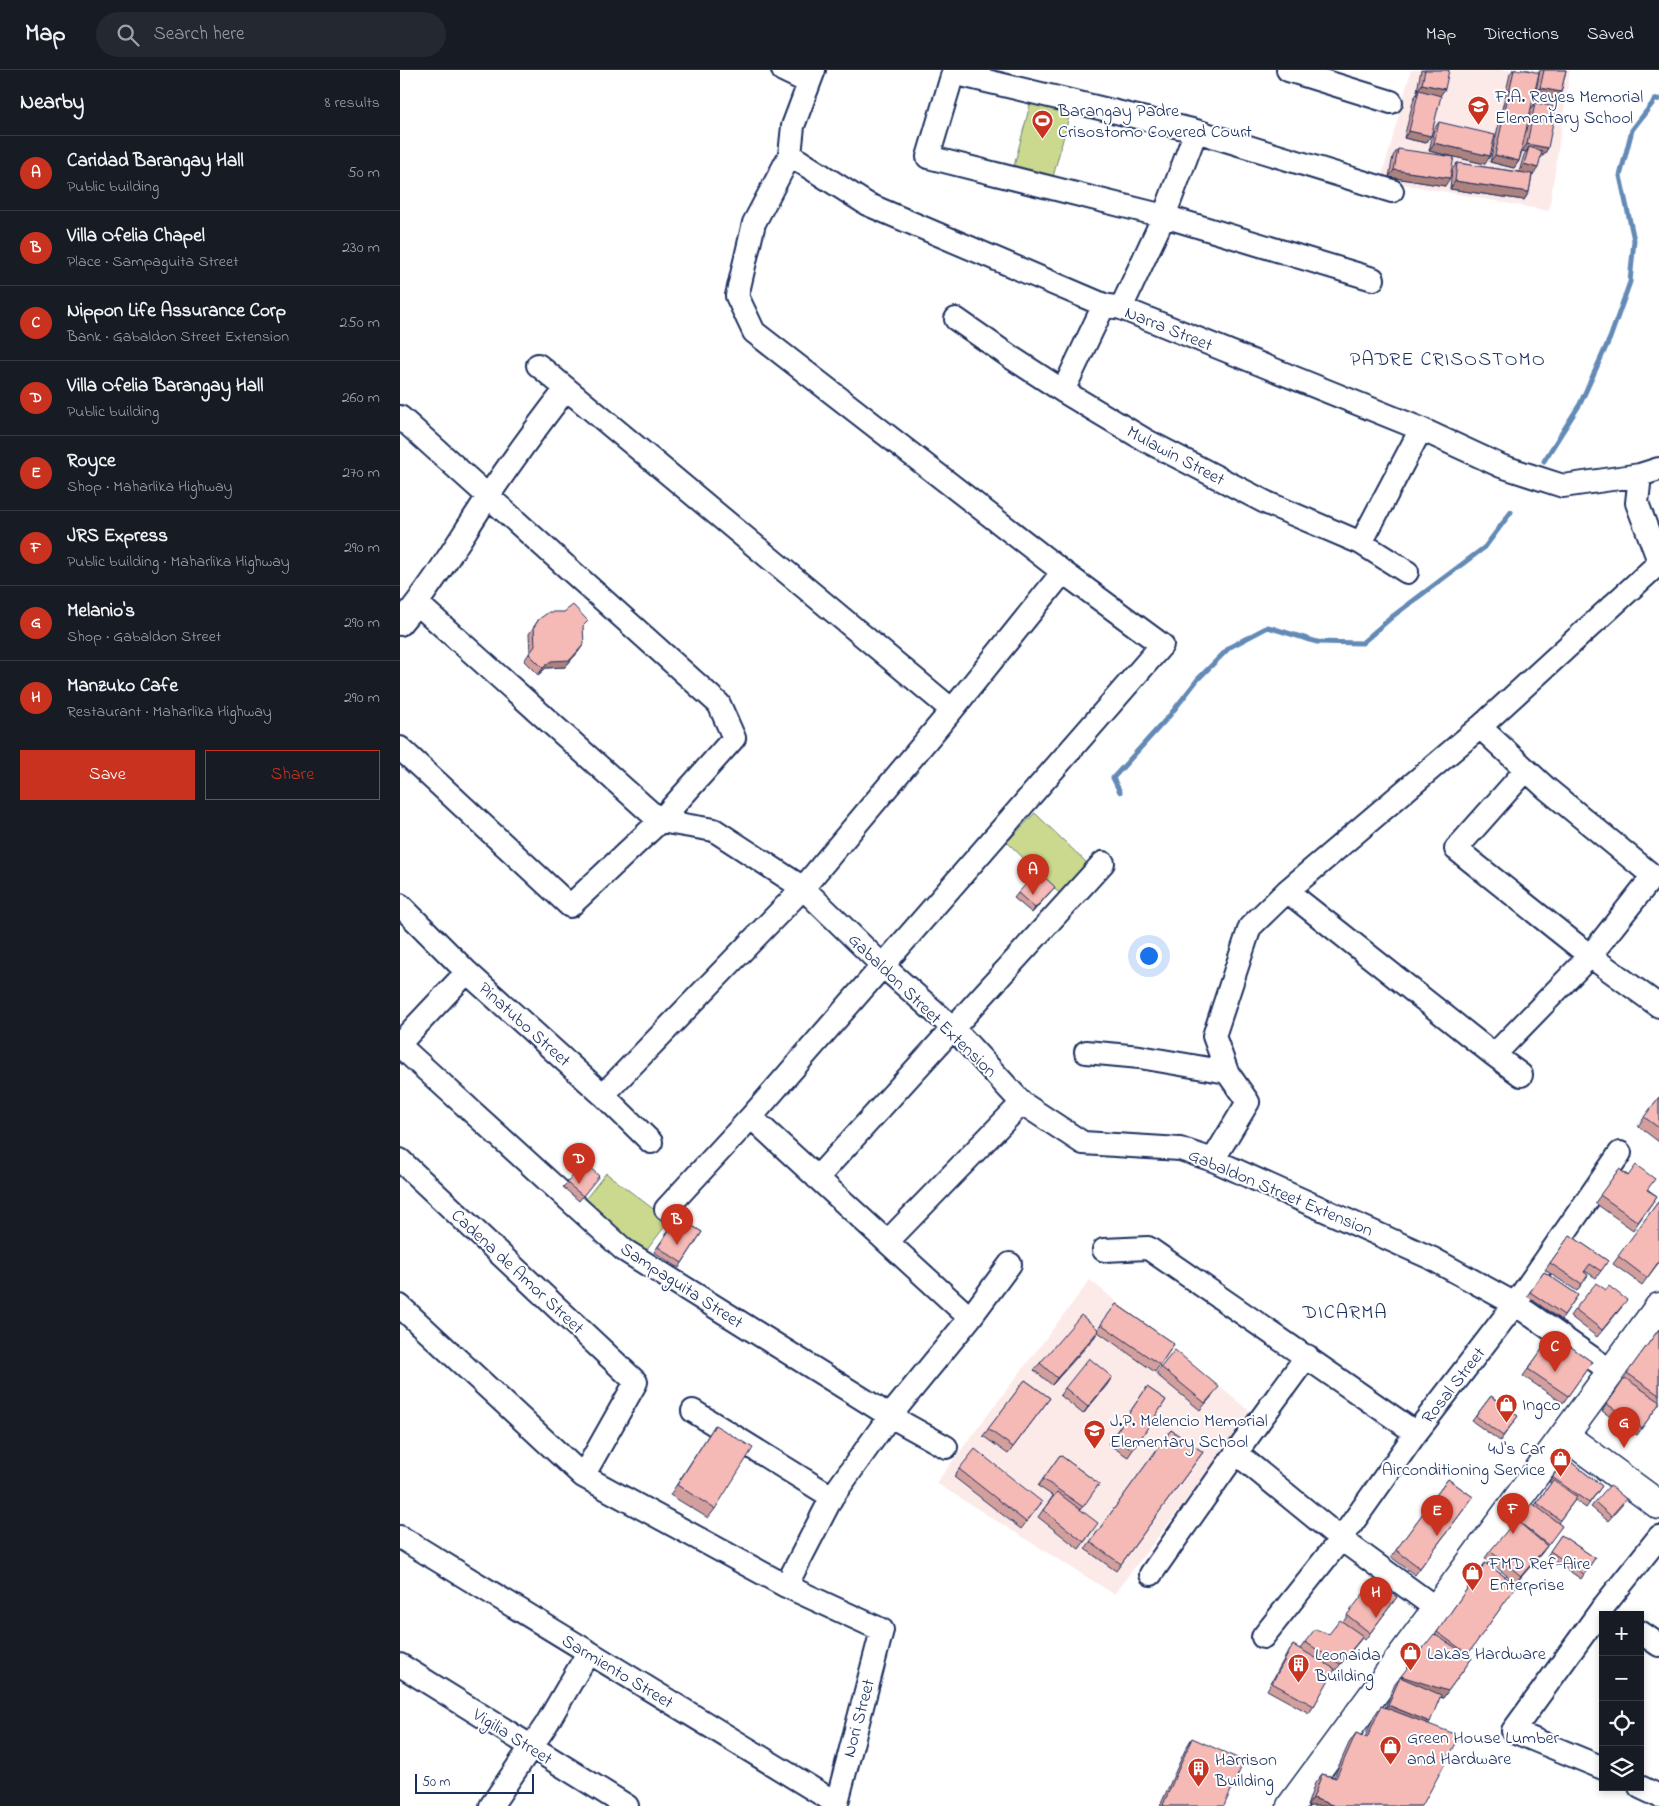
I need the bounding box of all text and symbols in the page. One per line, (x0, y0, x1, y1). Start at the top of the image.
search box (96, 12, 446, 57)
text: Map (25, 17, 66, 52)
icon: search (114, 21, 142, 49)
text: Search here (154, 21, 245, 48)
text: Map (1426, 22, 1456, 48)
text: Directions (1484, 22, 1559, 48)
text: Saved (1587, 22, 1634, 48)
place label: F.A. Reyes Memorial Elementary School (1494, 85, 1643, 132)
text: Nearby (20, 88, 84, 118)
text: 8 results (324, 91, 380, 115)
school or university icon: F.A. Reyes Memorial Elementary School (1467, 94, 1491, 125)
place label: Barangay Padre Crisostomo Covered Court (1057, 99, 1252, 146)
sports icon: Barangay Padre Crisostomo Covered Court (1030, 108, 1054, 139)
text: Caridad Barangay Hall (67, 148, 244, 175)
text: A (31, 161, 41, 185)
text: 50 m (348, 161, 380, 185)
text: Public building (67, 175, 159, 199)
text: Villa Ofelia Chapel (67, 223, 205, 250)
text: B (31, 236, 41, 260)
text: 230 m (342, 236, 380, 260)
text: Place · Sampaguita Street (67, 250, 239, 274)
text: Nippon Life Assurance Corp (67, 298, 286, 325)
street label: Narra Street (1120, 300, 1216, 359)
text: C (32, 311, 40, 335)
text: 250 m (340, 311, 380, 335)
text: Bank · Gabaldon Street Extension (67, 325, 289, 349)
district label: PADRE CRISOSTOMO (1350, 346, 1546, 375)
text: Villa Ofelia Barangay Hall (67, 373, 264, 400)
text: D (30, 386, 42, 410)
text: 260 m (342, 386, 380, 410)
text: Public building (67, 400, 159, 424)
street label: Mulawin Street (1121, 420, 1229, 494)
text: Royce (67, 448, 115, 475)
text: E (31, 461, 41, 485)
text: 270 m (342, 461, 380, 485)
text: Shop · Maharlika Highway (67, 475, 232, 499)
text: JRS Express (67, 523, 168, 550)
text: F (31, 536, 41, 560)
text: 290 m (344, 536, 380, 560)
text: Public building · Maharlika Highway (67, 550, 290, 574)
text: Melanio's (67, 598, 135, 625)
text: G (31, 611, 41, 635)
text: 290 m (344, 611, 380, 635)
text: Shop · Gabaldon Street (67, 625, 221, 649)
text: Manzuko Cafe (67, 673, 178, 700)
text: H (31, 686, 41, 710)
text: 290 m (344, 686, 380, 710)
text: Restaurant · Maharlika Highway (67, 700, 272, 724)
button: Save (20, 750, 195, 800)
button: Share (205, 750, 380, 800)
pin: A (1017, 854, 1049, 895)
street label: Gabaldon Street Extension (841, 928, 1002, 1085)
your location (1136, 943, 1162, 969)
street label: Pinatubo Street (472, 977, 576, 1074)
pin: D (563, 1143, 595, 1184)
street label: Gabaldon Street Extension (1184, 1143, 1377, 1245)
street label: Cadena de Amor Street (444, 1204, 589, 1341)
pin: B (661, 1204, 693, 1245)
street label: Sampaguita Street (614, 1237, 748, 1337)
district label: DICARMA (1301, 1299, 1388, 1328)
pin: C (1539, 1331, 1571, 1372)
street label: Rosal Street (1416, 1342, 1493, 1430)
shop icon: Ingco (1494, 1392, 1518, 1423)
place label: Ingco (1522, 1393, 1561, 1420)
pin: G (1608, 1407, 1640, 1448)
place label: J.P. Melencio Memorial Elementary School (1110, 1409, 1268, 1456)
school or university icon: J.P. Melencio Memorial Elementary School (1082, 1418, 1106, 1449)
place label: 4J's Car Airconditioning Service (1382, 1437, 1546, 1485)
shop icon: 4J's Car Airconditioning Service (1549, 1446, 1573, 1477)
pin: F (1497, 1493, 1529, 1534)
pin: E (1421, 1495, 1453, 1536)
place label: FMD Ref-Aire Enterprise (1488, 1552, 1591, 1599)
shop icon: FMD Ref-Aire Enterprise (1461, 1561, 1485, 1592)
pin: H (1360, 1577, 1392, 1618)
map controls (1599, 1611, 1644, 1791)
button: + (1599, 1611, 1644, 1656)
street label: Sarmiento Street (556, 1629, 678, 1716)
shop icon: Lakas Hardware (1399, 1641, 1423, 1672)
place label: Lakas Hardware (1427, 1642, 1547, 1668)
place label: Leonaida Building (1314, 1643, 1381, 1691)
building icon: Leonaida Building (1287, 1652, 1311, 1683)
button: − (1599, 1656, 1644, 1701)
street label: Nori Street (837, 1676, 883, 1761)
button: locate (1599, 1701, 1644, 1746)
street label: Vigilia Street (466, 1702, 557, 1773)
place label: Green House Lumber and Hardware (1407, 1726, 1560, 1773)
shop icon: Green House Lumber and Hardware (1379, 1735, 1403, 1766)
button: layers (1599, 1746, 1644, 1791)
place label: Harrison Building (1214, 1748, 1277, 1796)
building icon: Harrison Building (1187, 1757, 1211, 1788)
scale bar (415, 1771, 534, 1794)
text: 50 m (422, 1772, 450, 1793)

